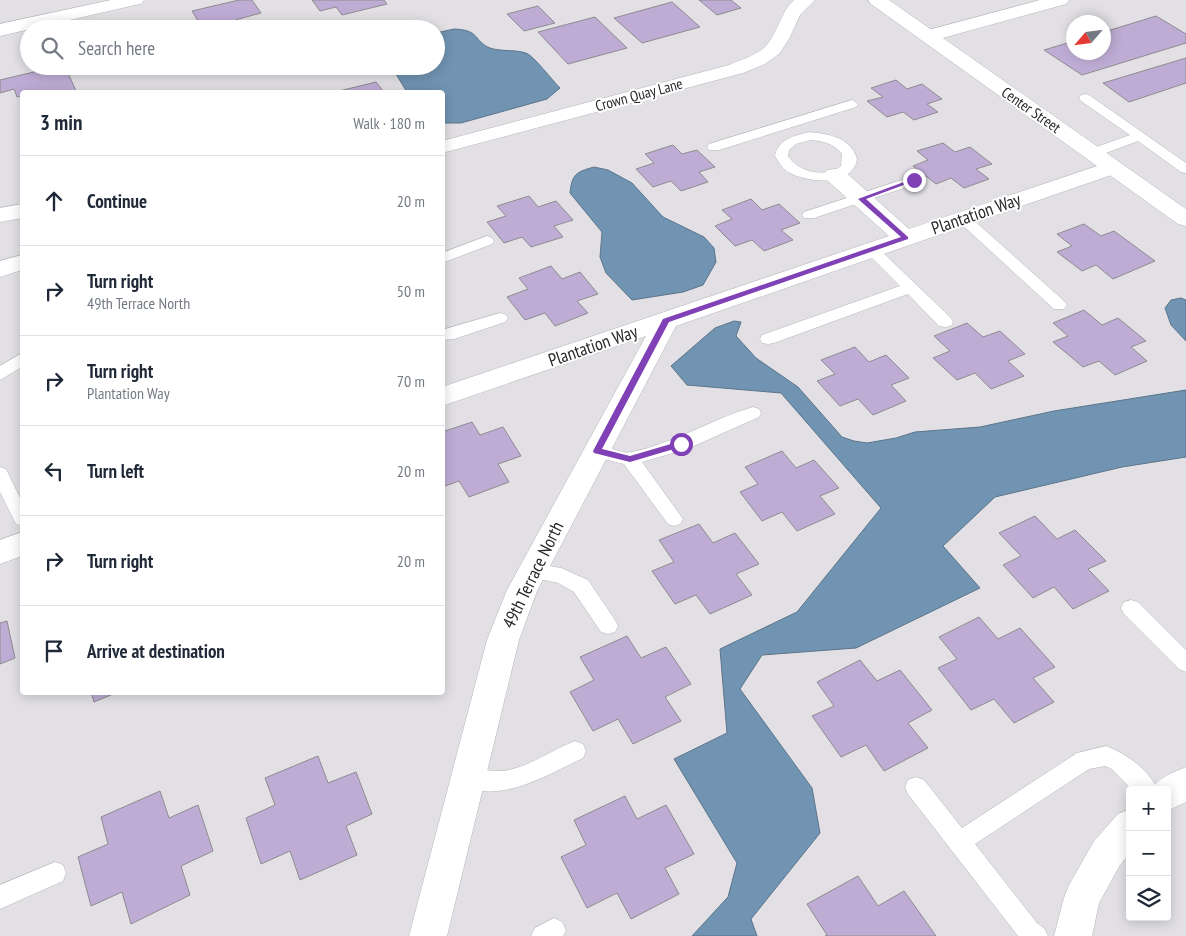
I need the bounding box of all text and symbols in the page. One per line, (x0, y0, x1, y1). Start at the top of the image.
north arrow (1066, 15, 1111, 60)
search box (20, 20, 445, 75)
icon: search (38, 34, 66, 62)
text: Search here (78, 36, 155, 60)
street label: Crown Quay Lane (593, 74, 685, 115)
street label: Center Street (998, 82, 1064, 137)
text: 3 min (40, 109, 82, 136)
text: Walk · 180 m (353, 113, 425, 133)
route end (903, 169, 926, 192)
icon: ahead (40, 187, 68, 215)
street label: Plantation Way (928, 187, 1024, 240)
text: Continue (87, 189, 147, 213)
text: 20 m (397, 191, 425, 211)
text: Turn right (87, 269, 153, 293)
icon: right (40, 277, 68, 305)
text: 50 m (397, 281, 425, 301)
text: 49th Terrace North (87, 293, 190, 313)
street label: Plantation Way (545, 319, 641, 372)
text: Turn right (87, 359, 153, 383)
icon: right (40, 367, 68, 395)
text: 70 m (397, 371, 425, 391)
text: Plantation Way (87, 383, 170, 403)
route start (670, 433, 693, 456)
icon: left (40, 457, 68, 485)
text: Turn left (87, 459, 144, 483)
text: 20 m (397, 461, 425, 481)
street label: 49th Terrace North (497, 518, 568, 632)
icon: right (40, 547, 68, 575)
text: Turn right (87, 549, 153, 573)
text: 20 m (397, 551, 425, 571)
icon: arrive (40, 637, 68, 665)
text: Arrive at destination (87, 639, 225, 663)
map controls (1126, 786, 1171, 921)
button: + (1126, 786, 1171, 831)
button: − (1126, 831, 1171, 876)
button: layers (1126, 876, 1171, 921)

